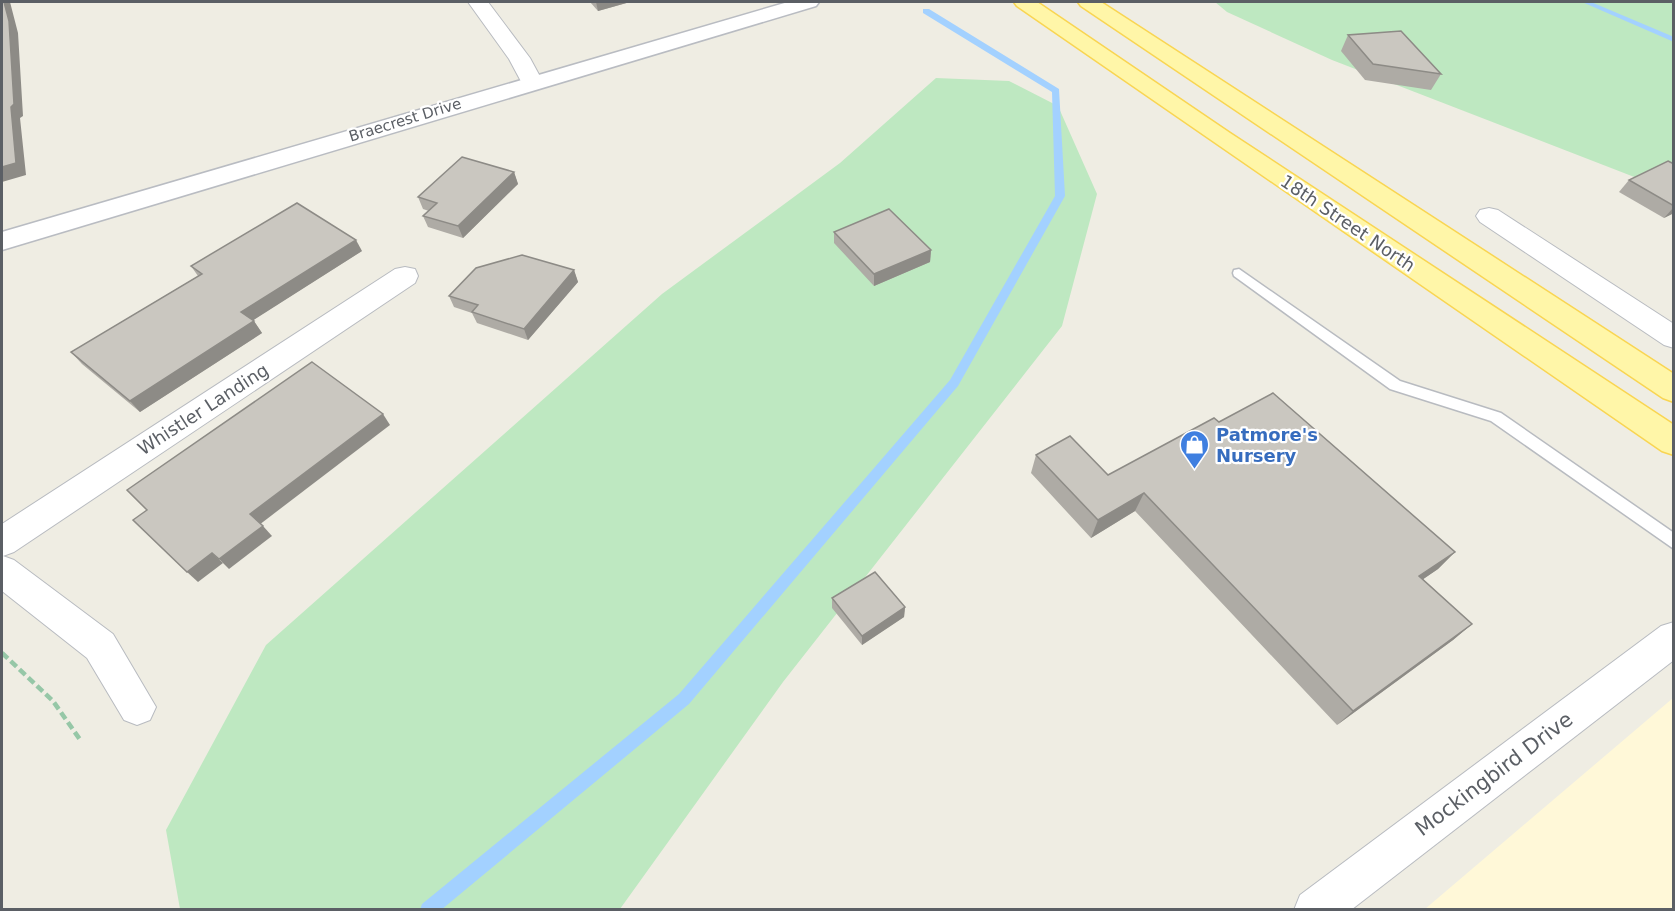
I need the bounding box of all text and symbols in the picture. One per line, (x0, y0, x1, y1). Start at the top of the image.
street label: Braecrest Drive (347, 94, 463, 146)
street label: 18th Street North (1277, 170, 1419, 276)
street label: Whistler Landing (134, 359, 272, 459)
place label: Patmore's Nursery (1216, 424, 1318, 466)
shop icon: Patmore's Nursery (1179, 428, 1211, 470)
street label: Mockingbird Drive (1411, 707, 1577, 841)

